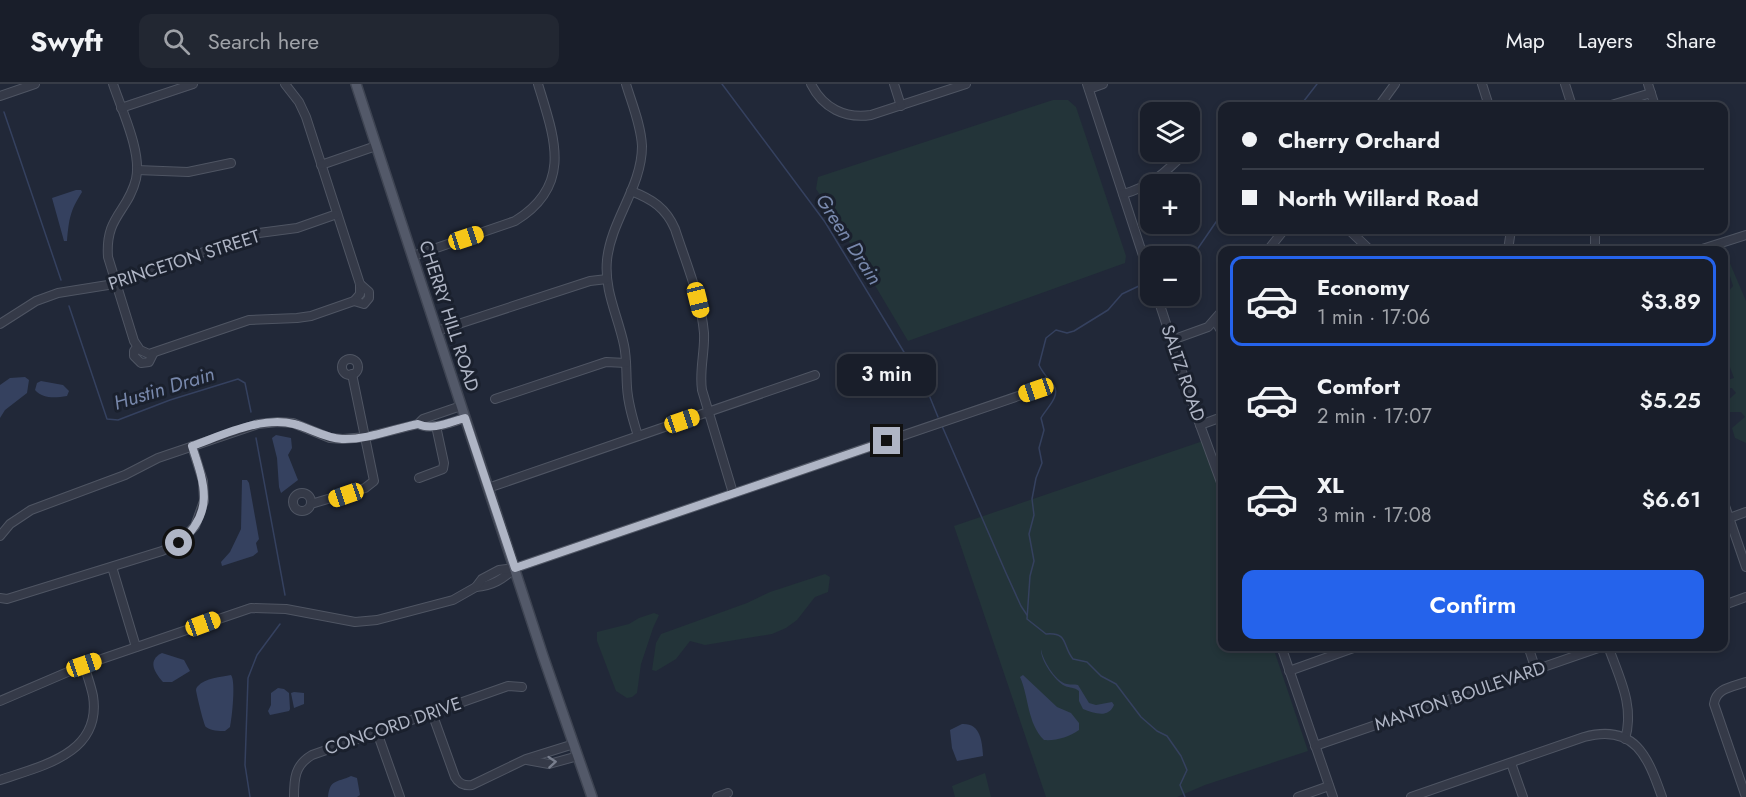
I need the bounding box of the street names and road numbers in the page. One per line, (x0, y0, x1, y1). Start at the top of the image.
street label: PRINCETON STREET (105, 223, 264, 297)
street label: CHERRY HILL ROAD (412, 237, 486, 395)
street label: SALTZ ROAD (1154, 321, 1212, 425)
street label: MANTON BOULEVARD (1371, 655, 1549, 737)
street label: CONCORD DRIVE (321, 690, 465, 762)

